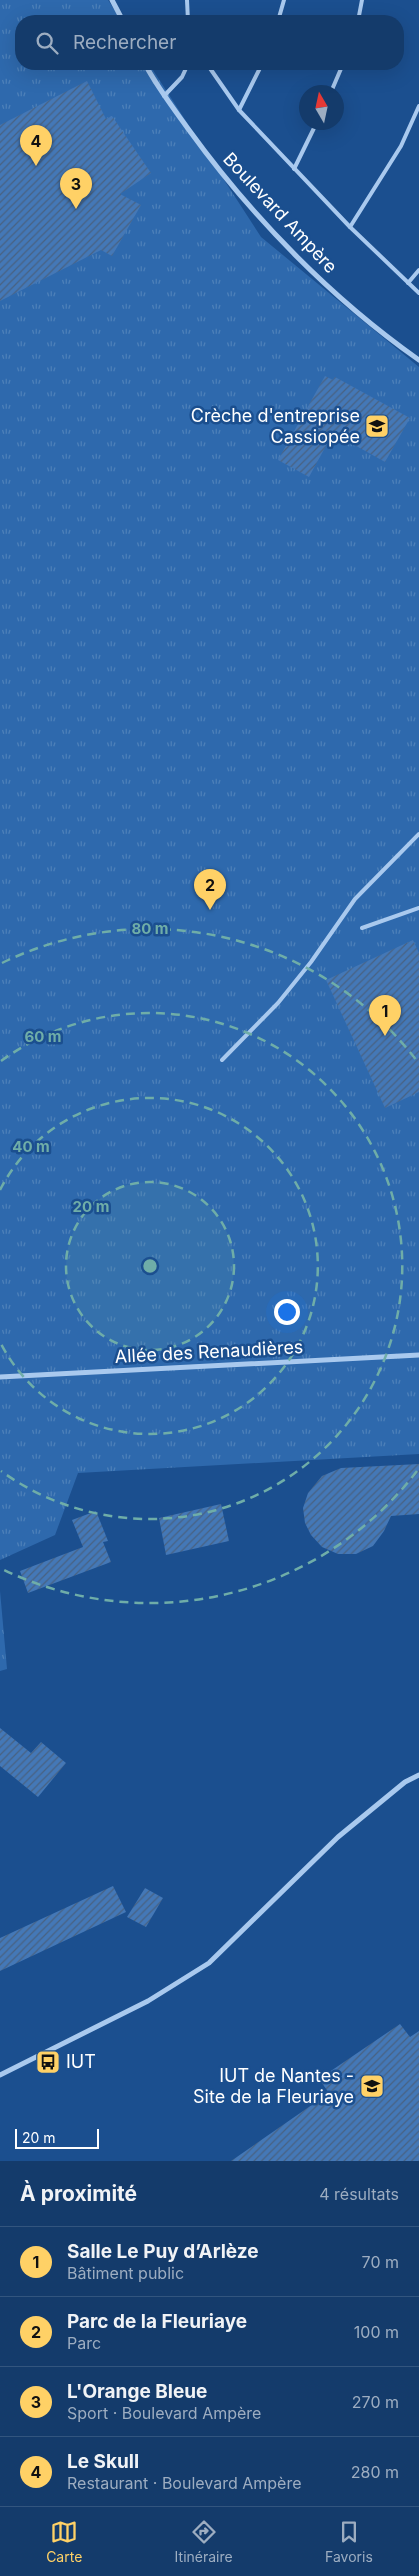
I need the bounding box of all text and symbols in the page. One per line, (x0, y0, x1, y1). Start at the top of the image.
search box (15, 15, 404, 70)
icon: search (33, 29, 61, 57)
text: Rechercher (73, 31, 176, 54)
north arrow (299, 85, 344, 130)
pin: 4 (20, 125, 52, 166)
street label: Boulevard Ampère (219, 148, 342, 277)
pin: 3 (60, 168, 92, 209)
place label: Crèche d'entreprise Cassiopée (191, 405, 360, 447)
school or university icon: Crèche d'entreprise Cassiopée (364, 413, 390, 439)
pin: 2 (194, 869, 226, 910)
text: 80 m (131, 919, 169, 938)
pin: 1 (369, 995, 401, 1036)
text: 60 m (24, 1027, 62, 1046)
text: 40 m (12, 1137, 50, 1156)
text: 20 m (73, 1197, 109, 1216)
centre of rings (141, 1257, 159, 1275)
your location (274, 1299, 300, 1325)
street label: Allée des Renaudières (114, 1336, 304, 1367)
bus stop icon: IUT (35, 2049, 61, 2075)
place label: IUT (66, 2051, 96, 2072)
place label: IUT de Nantes - Site de la Fleuriaye (193, 2065, 354, 2107)
school or university icon: IUT de Nantes - Site de la Fleuriaye (359, 2073, 385, 2099)
scale bar (15, 2126, 99, 2149)
text: 20 m (22, 2129, 56, 2146)
text: À proximité (20, 2181, 137, 2206)
text: 4 résultats (319, 2184, 399, 2204)
text: Salle Le Puy d’Arlèze (67, 2240, 259, 2263)
text: 1 (33, 2252, 39, 2272)
text: 70 m (362, 2252, 399, 2272)
text: Bâtiment public (67, 2263, 184, 2283)
text: Parc de la Fleuriaye (67, 2310, 247, 2333)
text: 2 (31, 2322, 41, 2342)
text: 100 m (354, 2322, 399, 2342)
text: Parc (67, 2333, 101, 2353)
text: L'Orange Bleue (67, 2380, 207, 2403)
text: 3 (31, 2392, 41, 2412)
text: 270 m (352, 2392, 399, 2412)
text: Sport · Boulevard Ampère (67, 2403, 261, 2423)
text: Le Skull (67, 2450, 139, 2473)
text: 4 (31, 2462, 41, 2482)
text: 280 m (351, 2462, 399, 2482)
text: Restaurant · Boulevard Ampère (67, 2473, 302, 2493)
tab: Carte (46, 2518, 82, 2565)
tab: Itinéraire (175, 2518, 233, 2565)
tab: Favoris (325, 2518, 373, 2565)

